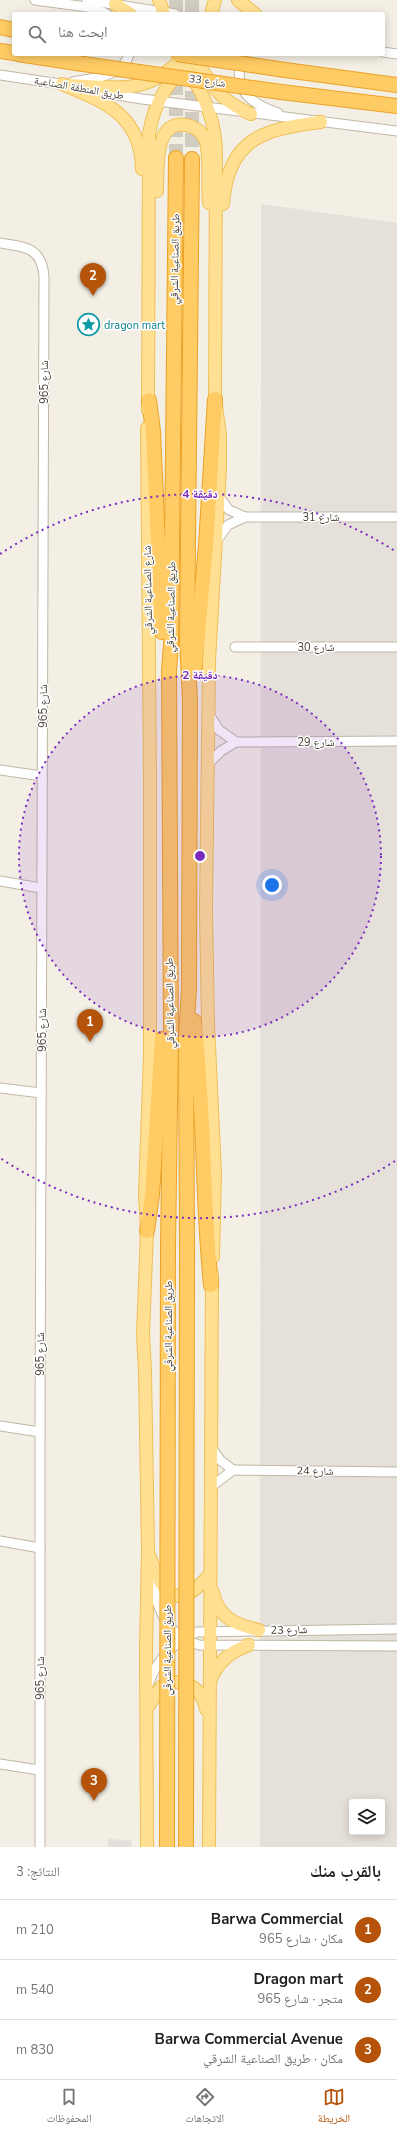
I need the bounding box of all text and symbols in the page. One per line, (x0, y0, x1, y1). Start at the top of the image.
search box (12, 12, 385, 56)
text: ابحث هنا (58, 22, 108, 42)
icon: search (26, 23, 48, 45)
street label: شارع 33 (188, 71, 226, 91)
street label: طريق المنطقة الصناعية (33, 73, 125, 103)
street label: طريق الصناعية الشرقي (167, 213, 184, 305)
pin: 2 (80, 263, 106, 296)
place icon: dragon mart (76, 312, 102, 338)
place label: dragon mart (104, 318, 165, 333)
street label: شارع 965 (37, 360, 52, 404)
text: 4 دقيقة (182, 486, 218, 502)
street label: شارع 31 (303, 510, 339, 525)
street label: شارع الصناعية الشرقي (140, 545, 157, 635)
street label: طريق الصناعية الشرقي (163, 561, 180, 653)
street label: شارع 30 (298, 640, 334, 655)
text: 2 دقيقة (182, 667, 218, 683)
street label: شارع 965 (36, 684, 51, 728)
street label: شارع 29 (298, 735, 334, 750)
centre of rings (193, 849, 207, 863)
your location (262, 875, 282, 895)
street label: طريق الصناعية الشرقي (162, 957, 179, 1049)
street label: شارع 965 (35, 1008, 50, 1052)
pin: 1 (77, 1009, 103, 1042)
street label: طريق الصناعية الشرقي (161, 1280, 176, 1372)
street label: شارع 965 (33, 1332, 48, 1376)
street label: شارع 24 (296, 1463, 334, 1479)
street label: طريق الصناعية الشرقي (160, 1604, 175, 1696)
street label: شارع 23 (270, 1622, 308, 1638)
street label: شارع 965 (33, 1656, 48, 1700)
pin: 3 (81, 1768, 107, 1801)
map controls (349, 1799, 385, 1835)
button: layers (349, 1799, 385, 1835)
text: بالقرب منك (310, 1860, 381, 1883)
text: النتائج: 3 (16, 1863, 60, 1881)
text: Barwa Commercial (211, 1909, 343, 1929)
text: 210 m (16, 1921, 54, 1939)
text: 1 (364, 1921, 372, 1939)
text: مكان · شارع 965 (259, 1930, 343, 1948)
text: Dragon mart (254, 1969, 343, 1989)
text: 540 m (16, 1981, 54, 1999)
text: 2 (364, 1981, 372, 1999)
text: متجر · شارع 965 (257, 1990, 343, 2008)
text: Barwa Commercial Avenue (155, 2029, 343, 2049)
text: 830 m (16, 2041, 54, 2059)
text: 3 (364, 2041, 372, 2059)
text: مكان · طريق الصناعية الشرقي (203, 2050, 343, 2068)
tab: المحفوظات (47, 2086, 92, 2129)
tab: الاتجاهات (185, 2086, 224, 2129)
tab: الخريطة (318, 2086, 350, 2129)

